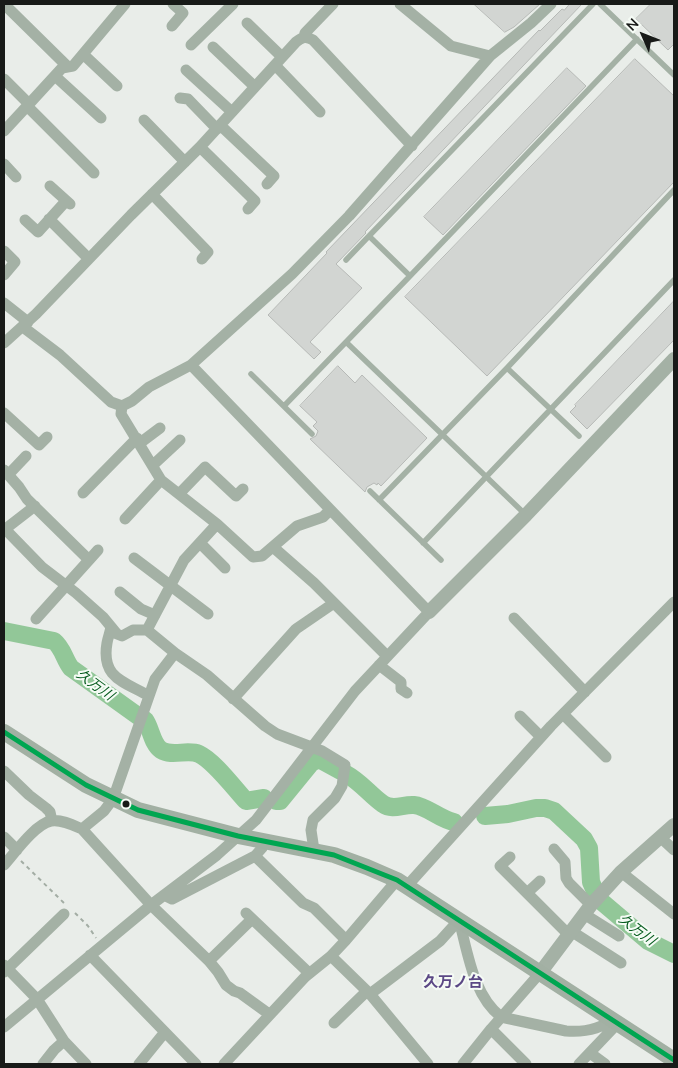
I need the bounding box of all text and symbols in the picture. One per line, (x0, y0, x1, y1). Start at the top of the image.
north arrow (618, 10, 668, 60)
text: N (622, 15, 642, 35)
water label: 久万川 (73, 666, 117, 704)
unlabelled marker (121, 799, 131, 809)
water label: 久万川 (615, 911, 659, 949)
district label: 久万ノ台 (423, 973, 483, 991)

